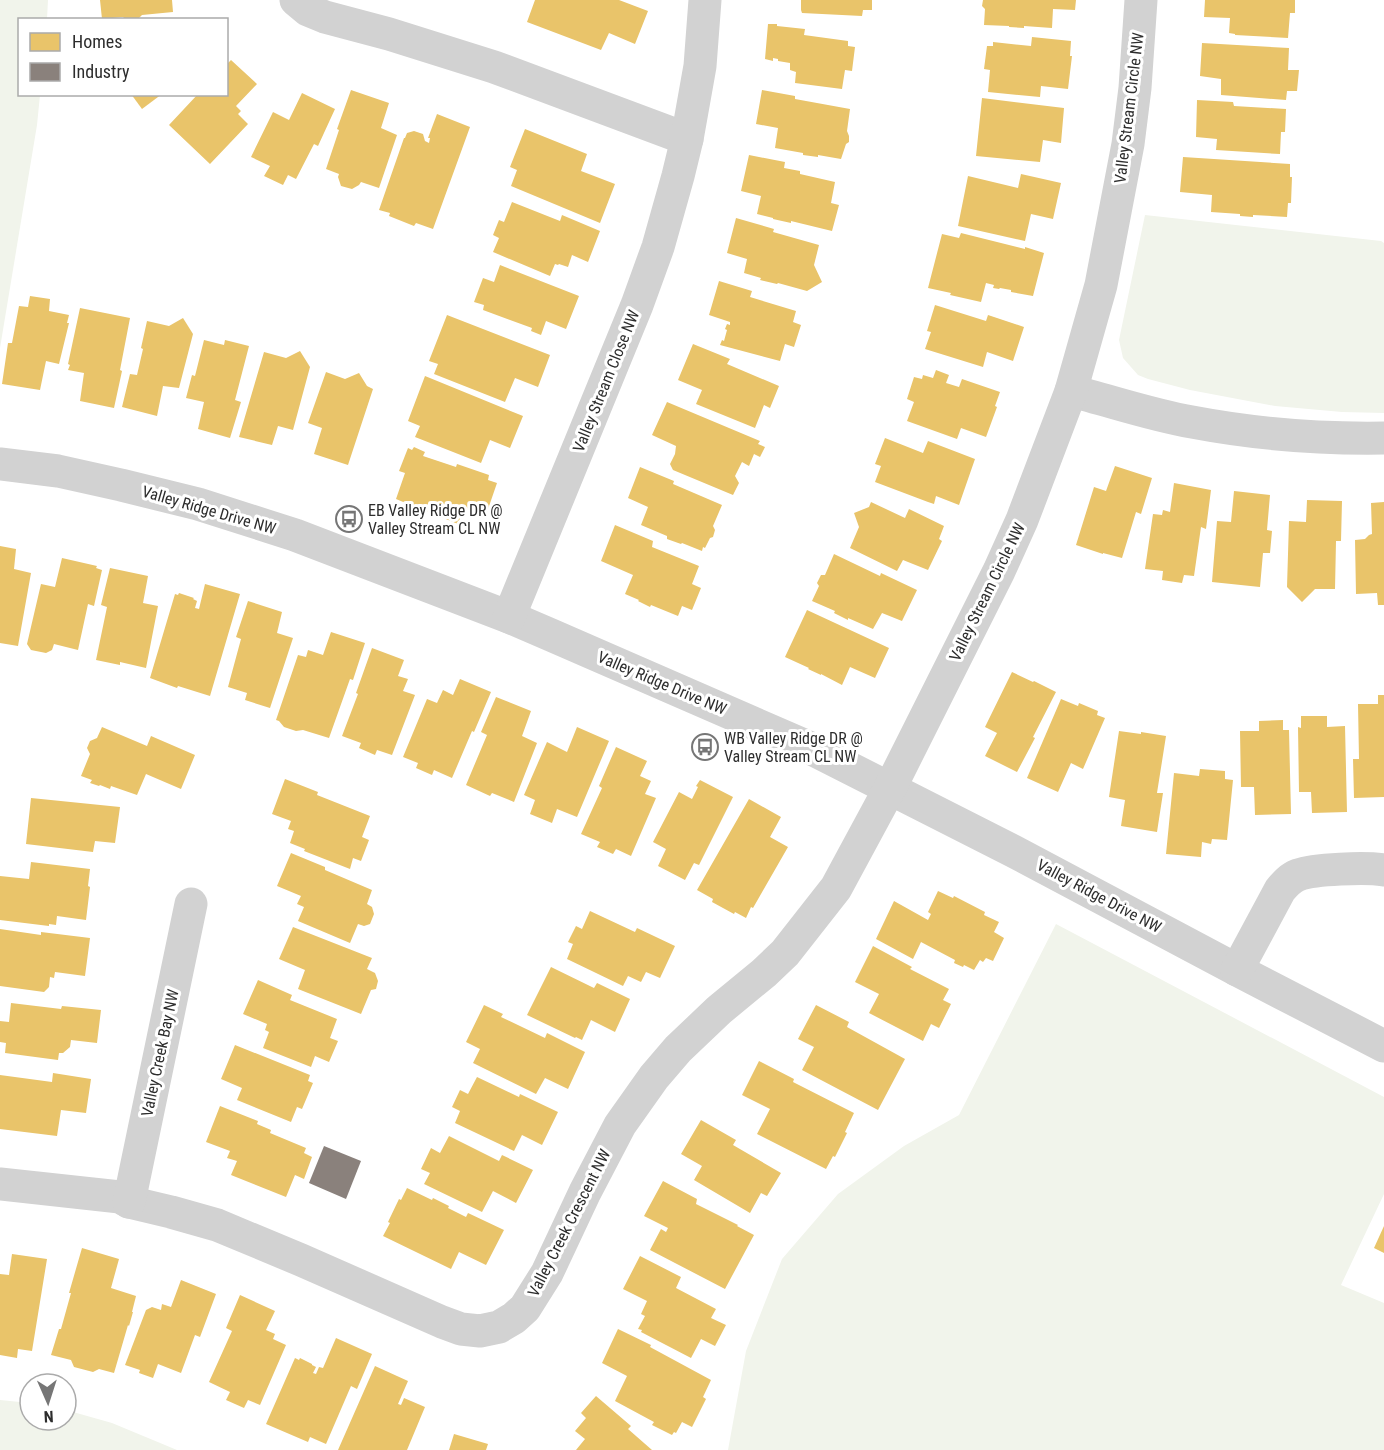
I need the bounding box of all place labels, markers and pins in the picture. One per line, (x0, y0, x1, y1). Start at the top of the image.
place label: EB Valley Ridge DR @ Valley Stream CL NW (368, 501, 502, 538)
bus stop icon: EB Valley Ridge DR @ Valley Stream CL NW (334, 504, 364, 534)
place label: WB Valley Ridge DR @ Valley Stream CL NW (724, 729, 863, 766)
bus stop icon: WB Valley Ridge DR @ Valley Stream CL NW (690, 732, 720, 762)

